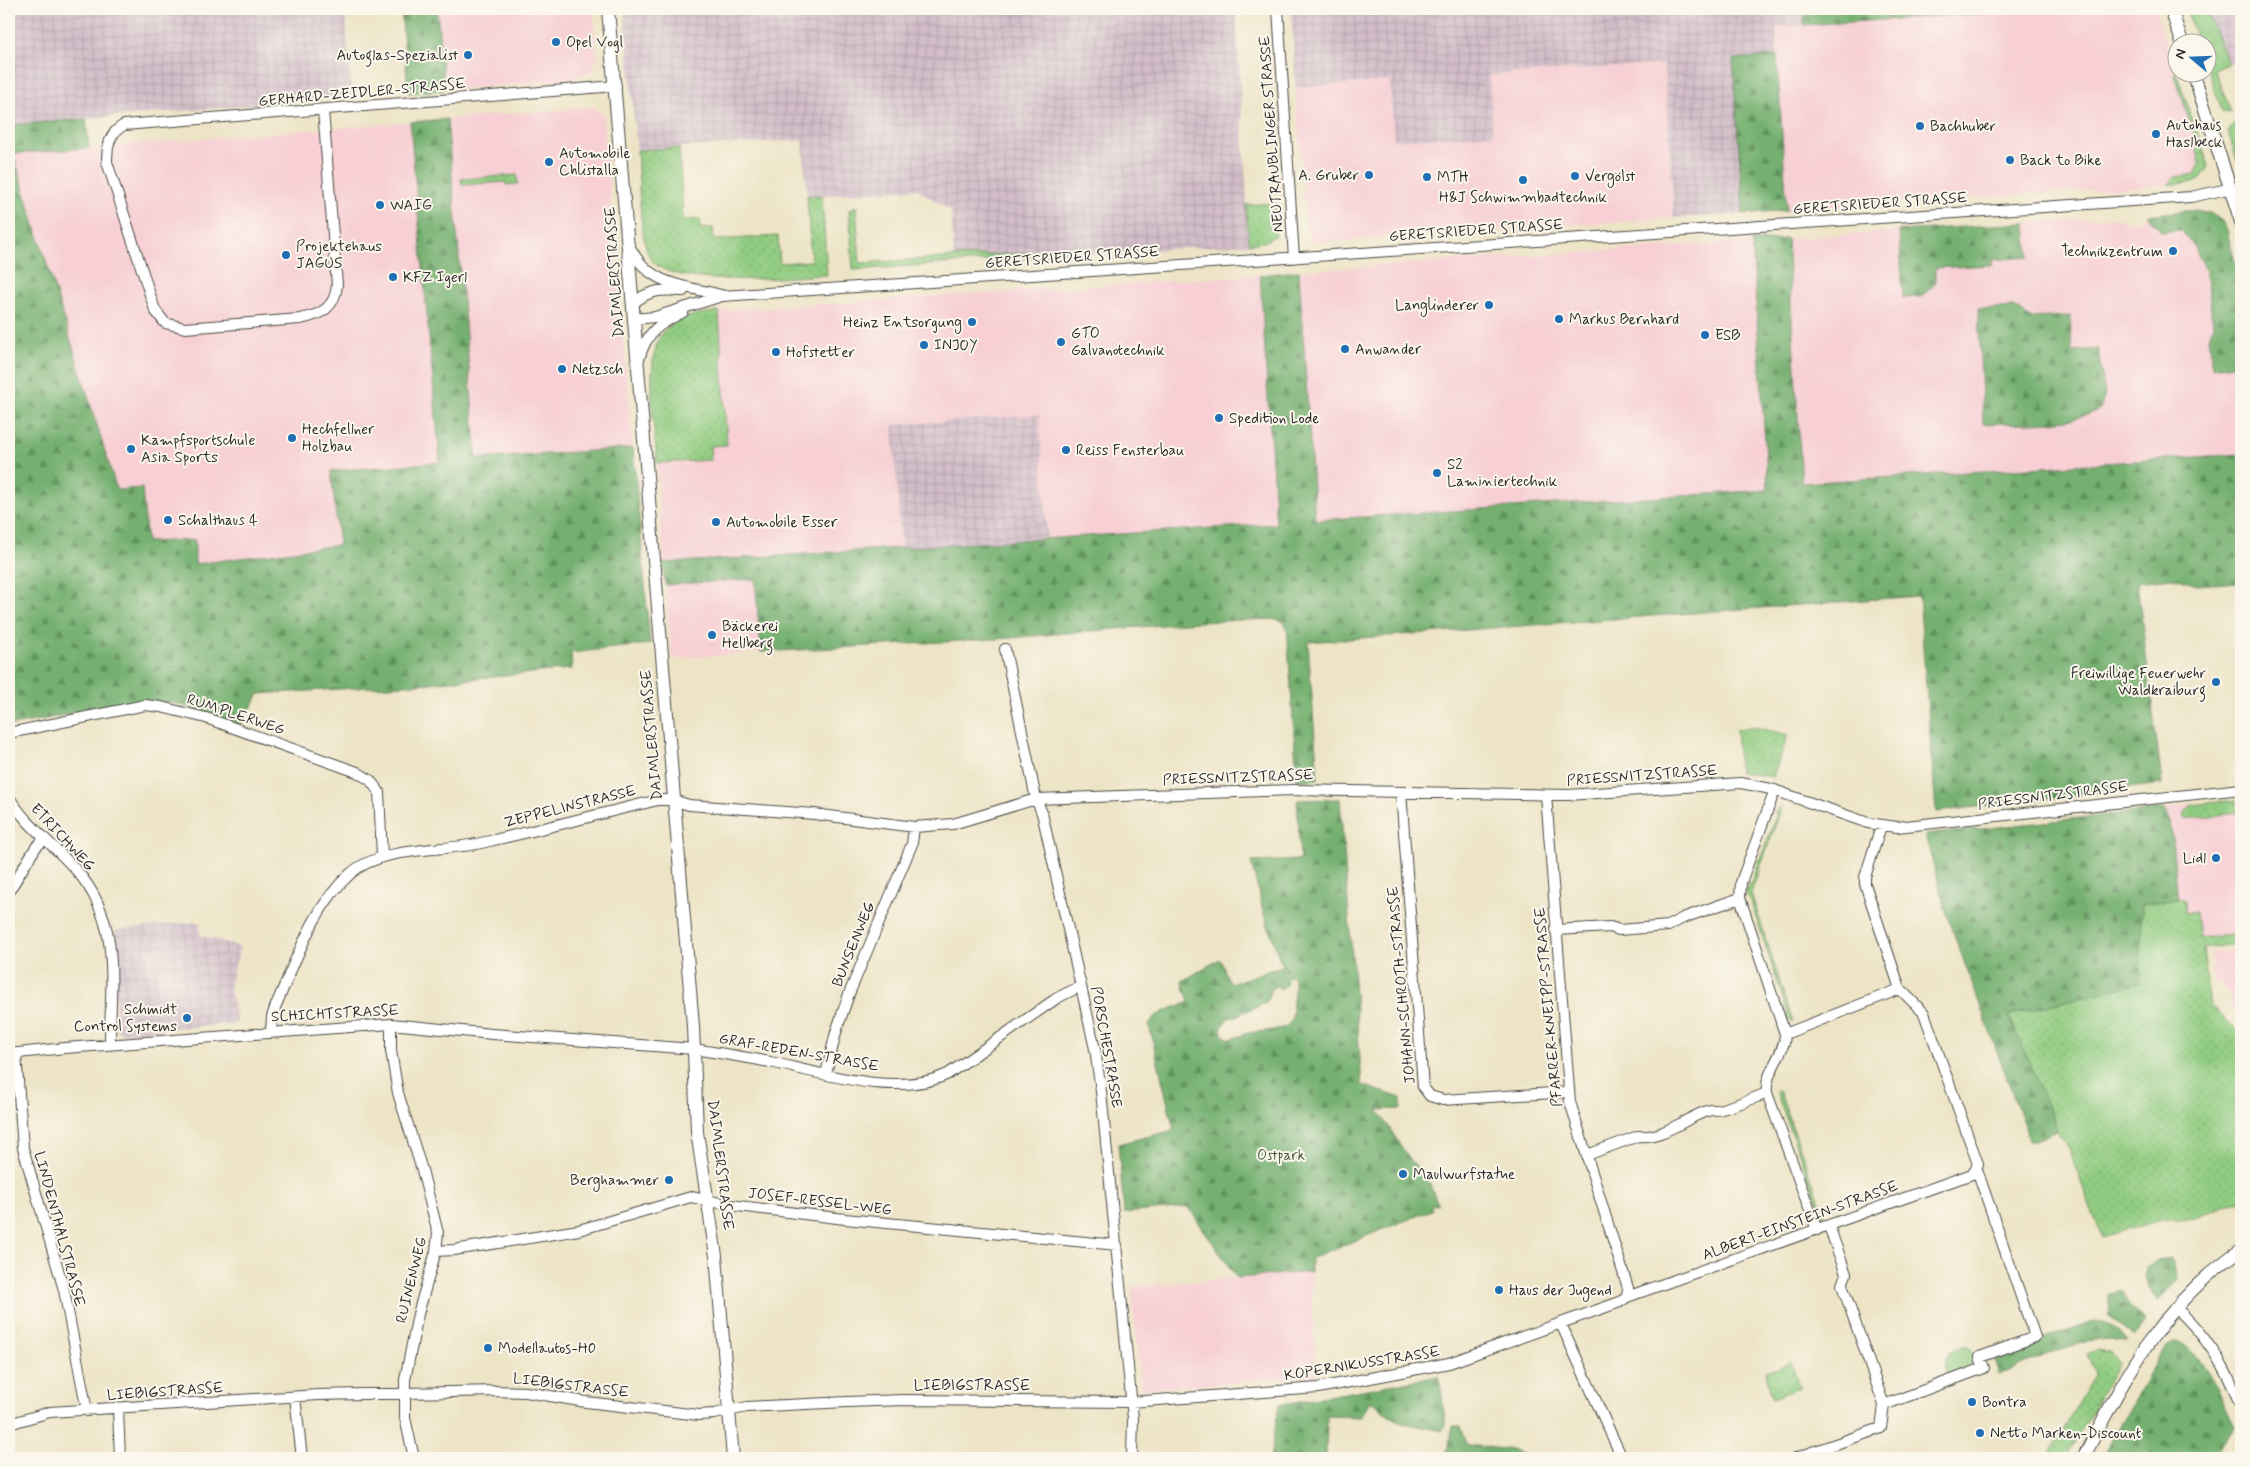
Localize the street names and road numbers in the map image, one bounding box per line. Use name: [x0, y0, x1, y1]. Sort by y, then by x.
street label: NEUTRAUBLINGER STRASSE: [1255, 35, 1289, 233]
street label: GERHARD-ZEIDLER-STRASSE: [258, 74, 467, 112]
street label: GERETSRIEDER STRASSE: [1792, 188, 1968, 220]
street label: DAIMLERSTRASSE: [600, 205, 630, 338]
street label: GERETSRIEDER STRASSE: [1388, 215, 1564, 247]
street label: GERETSRIEDER STRASSE: [984, 242, 1160, 274]
street label: DAIMLERSTRASSE: [636, 668, 668, 801]
street label: RUMPLERWEG: [184, 690, 287, 740]
street label: PRIESSNITZSTRASSE: [1566, 761, 1718, 791]
street label: PRIESSNITZSTRASSE: [1162, 765, 1314, 791]
street label: PRIESSNITZSTRASSE: [1977, 777, 2130, 815]
street label: ZEPPELINSTRASSE: [502, 781, 639, 833]
street label: ETRICHWEG: [26, 800, 99, 876]
street label: JOHANN-SCHROTH-STRASSE: [1383, 885, 1421, 1085]
street label: BUNSENWEG: [828, 899, 880, 990]
street label: PFARRER-KNEIPP-STRASSE: [1530, 906, 1568, 1108]
street label: PORSCHESTRASSE: [1085, 985, 1127, 1110]
street label: SCHICHTSTRASSE: [271, 1001, 400, 1027]
street label: GRAF-REDEN-STRASSE: [717, 1029, 881, 1077]
street label: DAIMLERSTRASSE: [702, 1099, 738, 1232]
street label: LINDENTHALSTRASSE: [29, 1149, 89, 1309]
street label: ALBERT-EINSTEIN-STRASSE: [1700, 1176, 1901, 1266]
street label: JOSEF-RESSEL-WEG: [747, 1183, 893, 1221]
street label: RUINENWEG: [392, 1235, 432, 1325]
street label: KOPERNIKUSSTRASSE: [1283, 1342, 1442, 1386]
street label: LIEBIGSTRASSE: [512, 1369, 630, 1403]
street label: LIEBIGSTRASSE: [914, 1376, 1031, 1396]
street label: LIEBIGSTRASSE: [106, 1378, 224, 1406]

